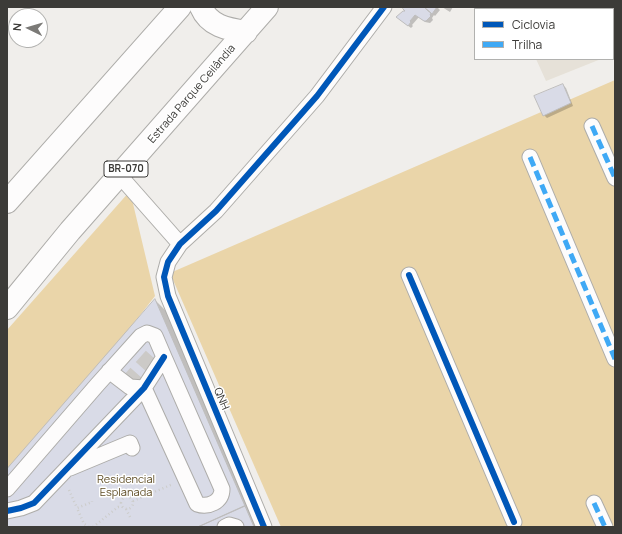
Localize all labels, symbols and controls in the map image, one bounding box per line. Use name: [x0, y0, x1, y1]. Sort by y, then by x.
north arrow: [8, 8, 48, 48]
legend: [474, 8, 614, 60]
text: Ciclovia: [512, 16, 555, 33]
text: N: [9, 22, 24, 32]
text: Trilha: [512, 36, 542, 53]
street label: Estrada Parque Ceilândia: [146, 42, 238, 146]
road number: BR-070: [104, 161, 148, 177]
street label: QNH: [210, 386, 232, 412]
park label: Residencial Esplanada: [97, 473, 155, 499]

